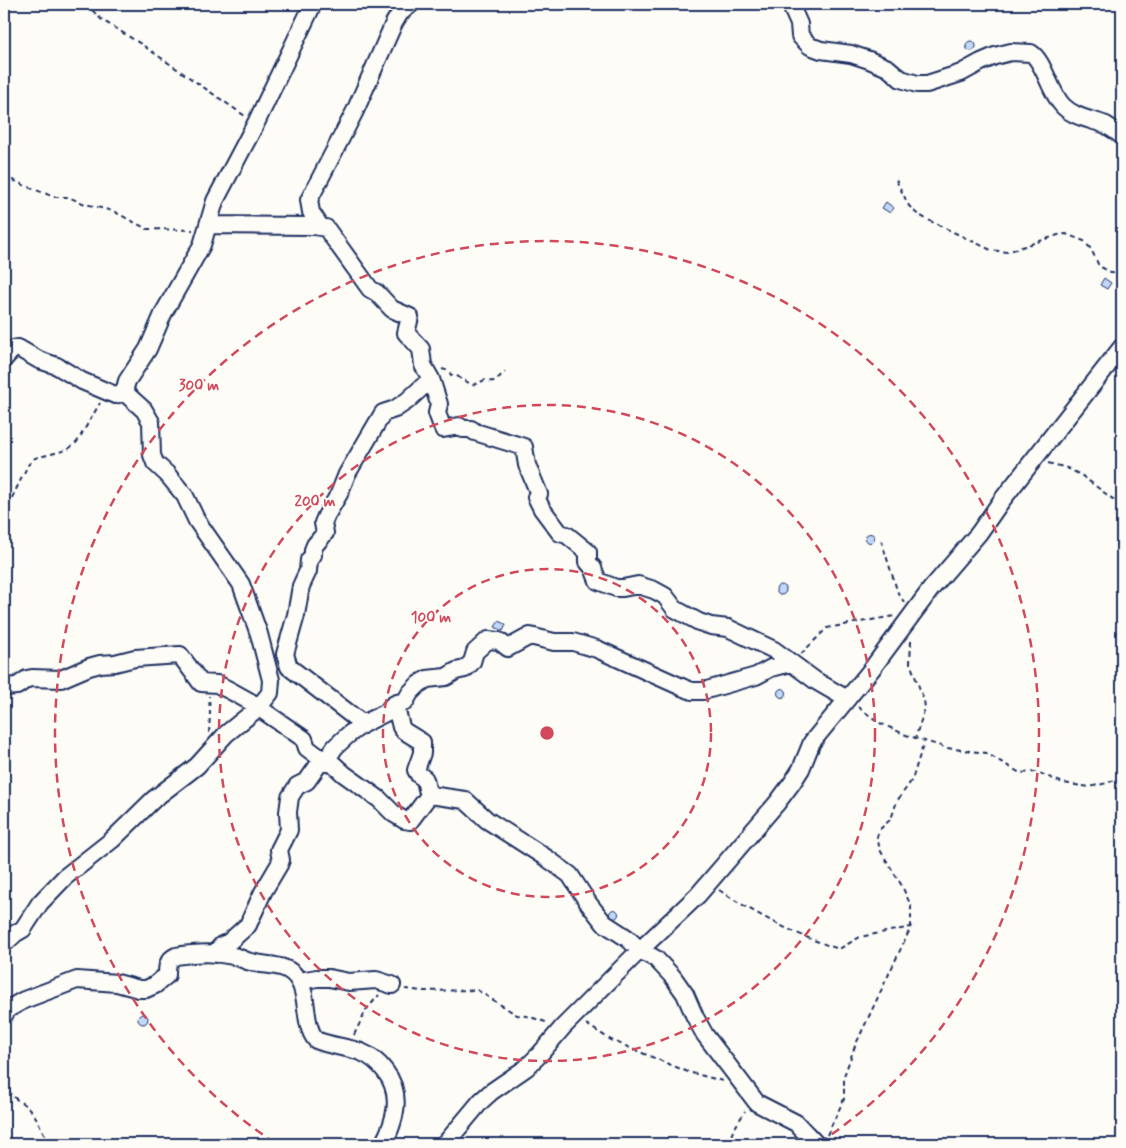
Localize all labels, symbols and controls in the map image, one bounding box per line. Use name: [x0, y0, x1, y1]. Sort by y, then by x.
text: 300 m: [179, 376, 219, 396]
text: 200 m: [295, 492, 336, 512]
text: 100 m: [411, 608, 451, 628]
centre of rings: [538, 724, 556, 742]

